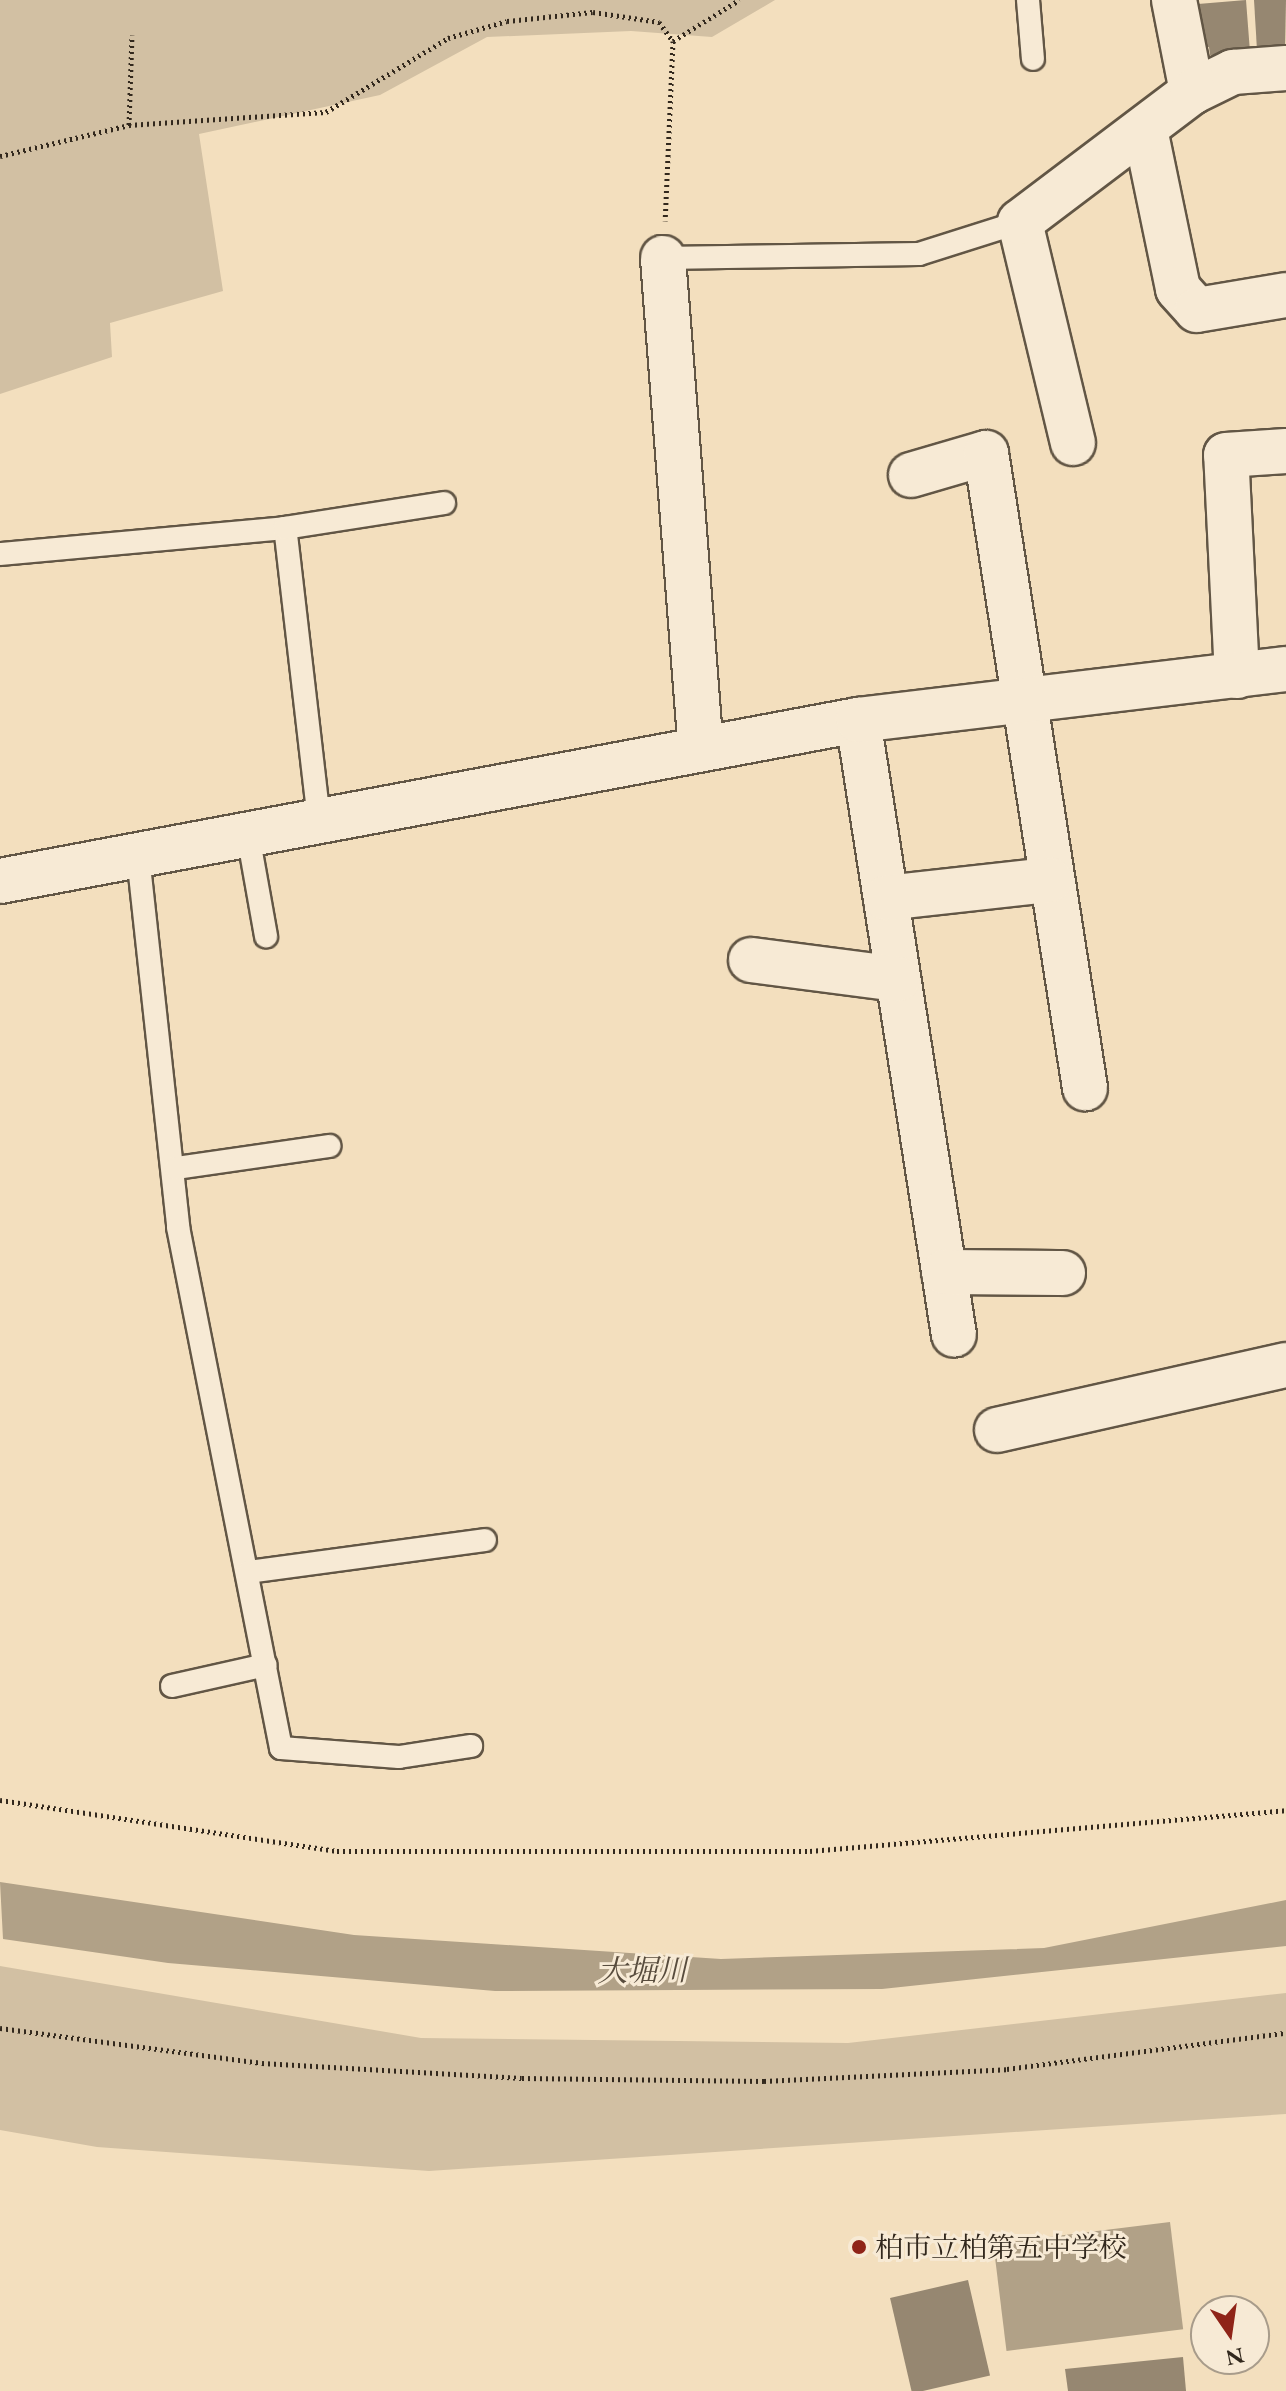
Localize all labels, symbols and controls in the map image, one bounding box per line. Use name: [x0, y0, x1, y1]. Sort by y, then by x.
water label: 大堀川: [597, 1952, 687, 1990]
place label: 柏市立柏第五中学校: [875, 2230, 1127, 2264]
marker: 柏市立柏第五中学校: [850, 2238, 868, 2256]
north arrow: [1190, 2295, 1270, 2375]
text: N: [1223, 2341, 1247, 2373]

